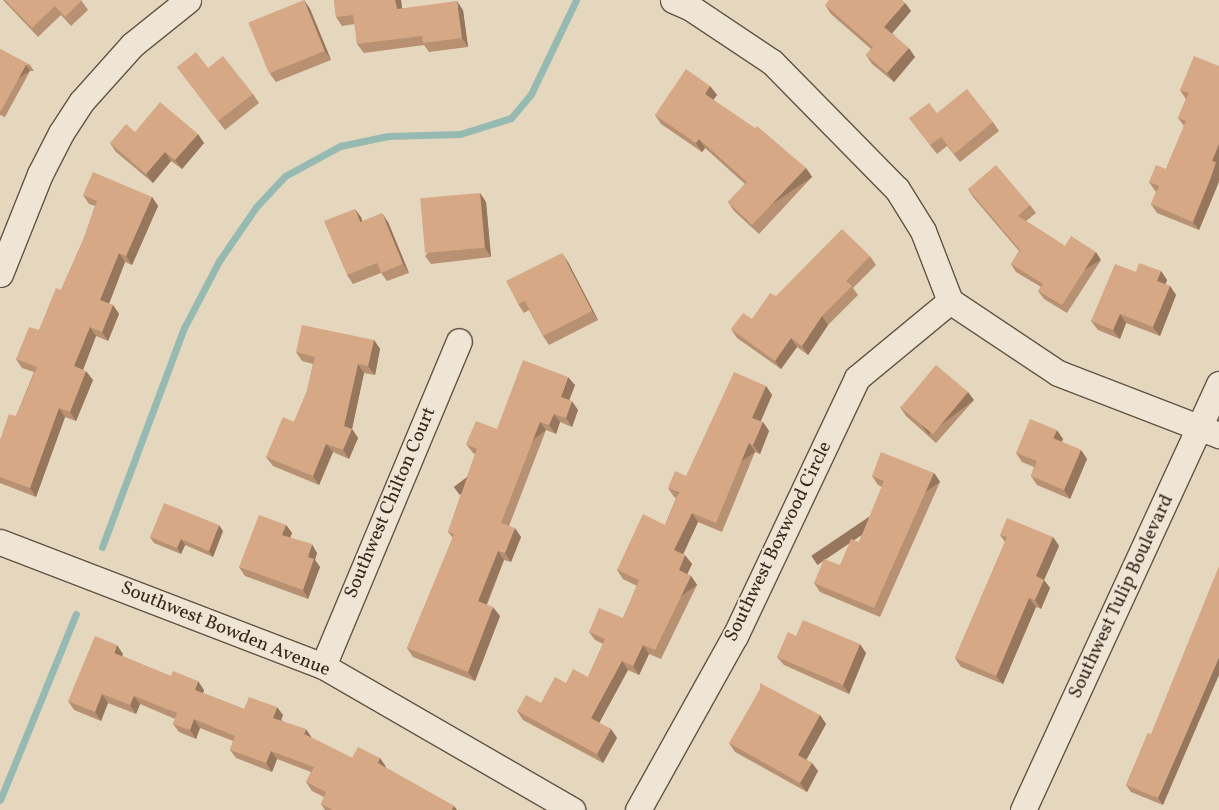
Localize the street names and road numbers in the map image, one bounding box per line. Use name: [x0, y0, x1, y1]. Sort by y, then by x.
street label: Southwest Chilton Court: [340, 404, 442, 602]
street label: Southwest Boxwood Circle: [720, 438, 838, 646]
street label: Southwest Tulip Boulevard: [1065, 491, 1179, 703]
street label: Southwest Bowden Avenue: [117, 577, 333, 683]

